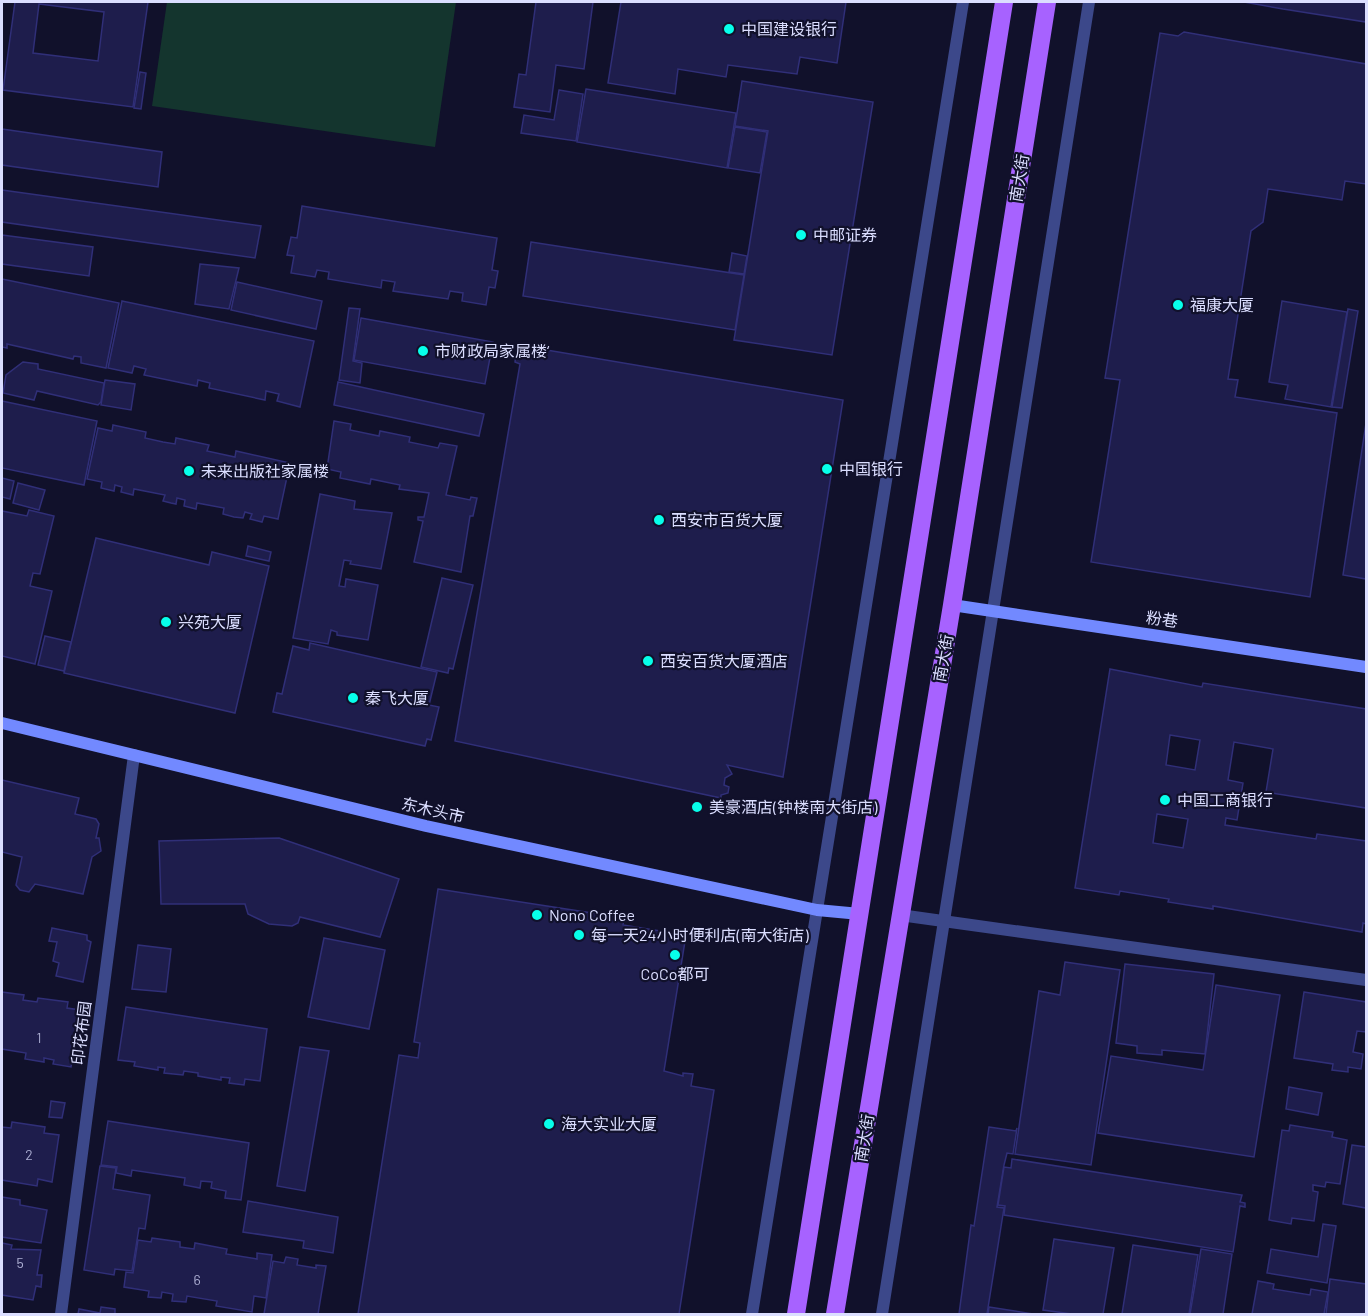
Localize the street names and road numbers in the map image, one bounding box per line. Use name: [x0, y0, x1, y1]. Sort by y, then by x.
street label: 南大街: [1005, 153, 1032, 203]
street label: 粉巷: [1145, 607, 1179, 630]
street label: 南大街: [929, 633, 956, 683]
street label: 东木头市: [400, 793, 466, 826]
street label: 印花布园: [67, 1000, 94, 1066]
street label: 南大街: [850, 1113, 877, 1163]

